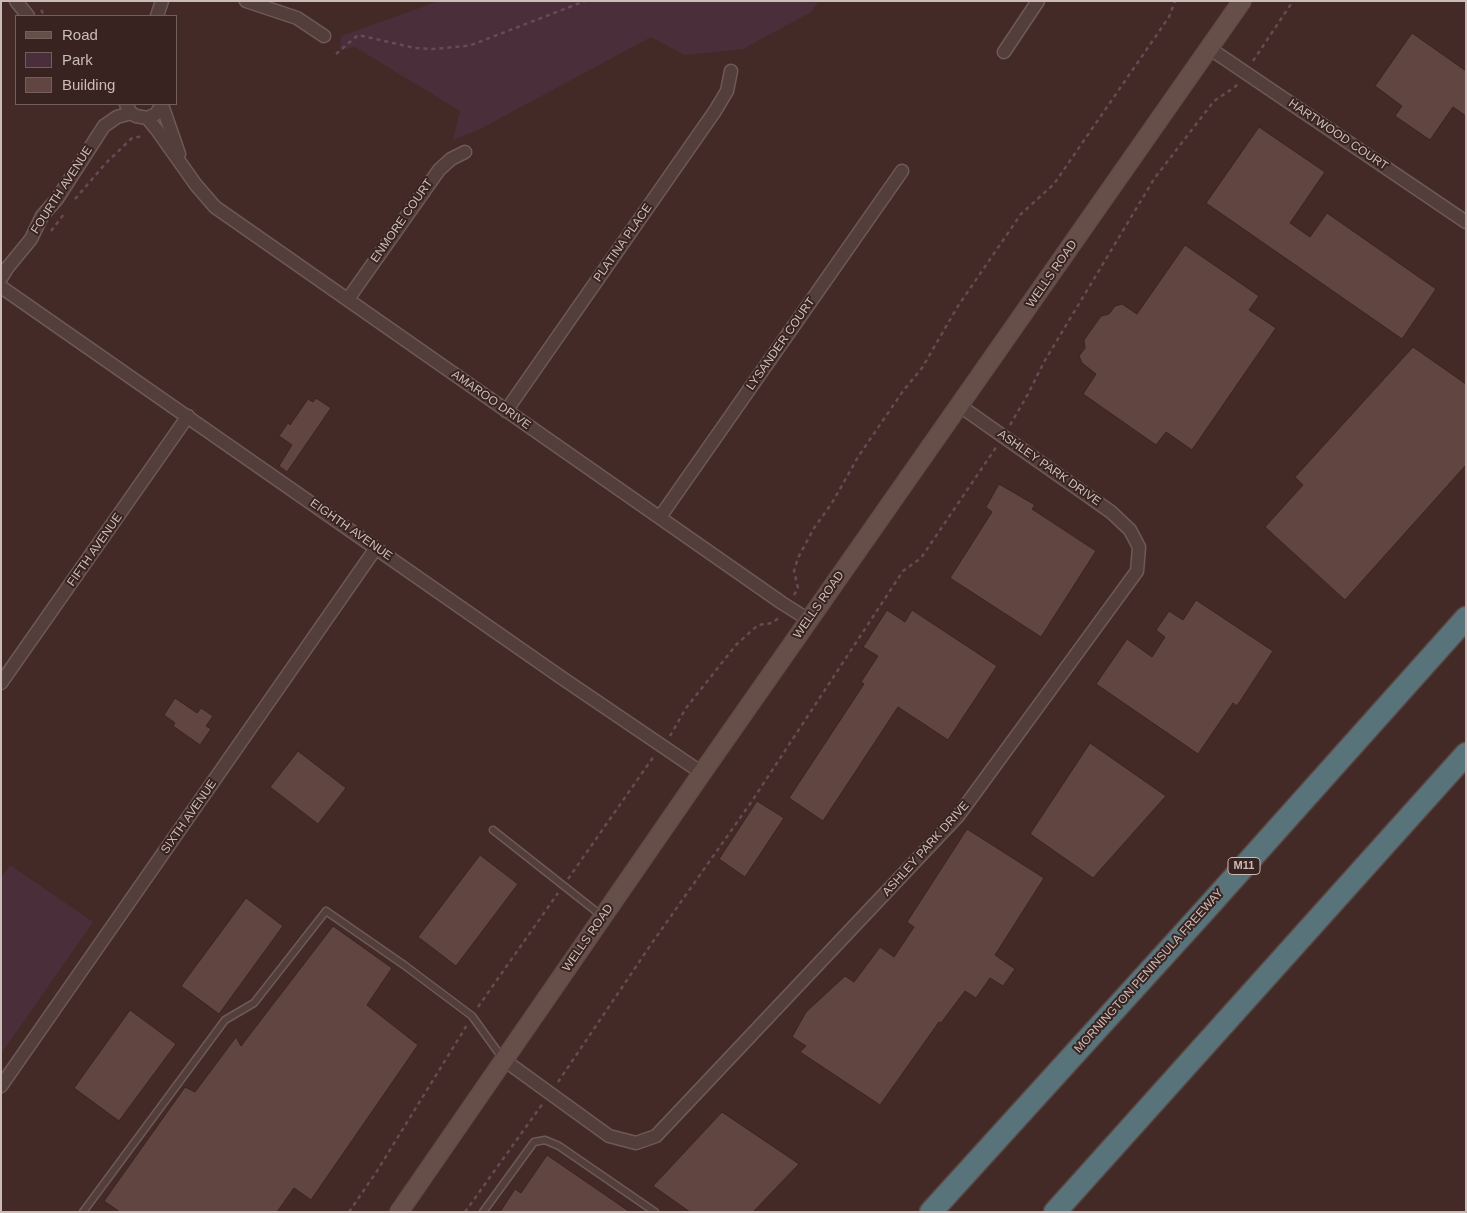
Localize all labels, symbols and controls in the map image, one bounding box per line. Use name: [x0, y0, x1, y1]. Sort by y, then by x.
legend: [15, 15, 178, 105]
text: Road: [62, 26, 98, 43]
text: Park: [62, 51, 93, 68]
text: Building: [62, 76, 115, 93]
street label: HARTWOOD COURT: [1286, 96, 1390, 174]
street label: FOURTH AVENUE: [28, 143, 96, 237]
street label: ENMORE COURT: [368, 177, 436, 265]
street label: PLATINA PLACE: [591, 201, 655, 285]
street label: WELLS ROAD: [1024, 238, 1080, 310]
street label: LYSANDER COURT: [744, 295, 818, 393]
street label: AMAROO DRIVE: [449, 367, 533, 433]
street label: ASHLEY PARK DRIVE: [995, 427, 1103, 509]
street label: EIGHTH AVENUE: [307, 496, 395, 564]
street label: FIFTH AVENUE: [65, 511, 125, 589]
street label: WELLS ROAD: [791, 569, 847, 641]
street label: SIXTH AVENUE: [158, 777, 220, 857]
street label: ASHLEY PARK DRIVE: [880, 799, 972, 899]
road number: M11: [1228, 858, 1260, 874]
street label: MORNINGTON PENINSULA FREEWAY: [1071, 886, 1227, 1056]
street label: WELLS ROAD: [560, 902, 616, 974]

